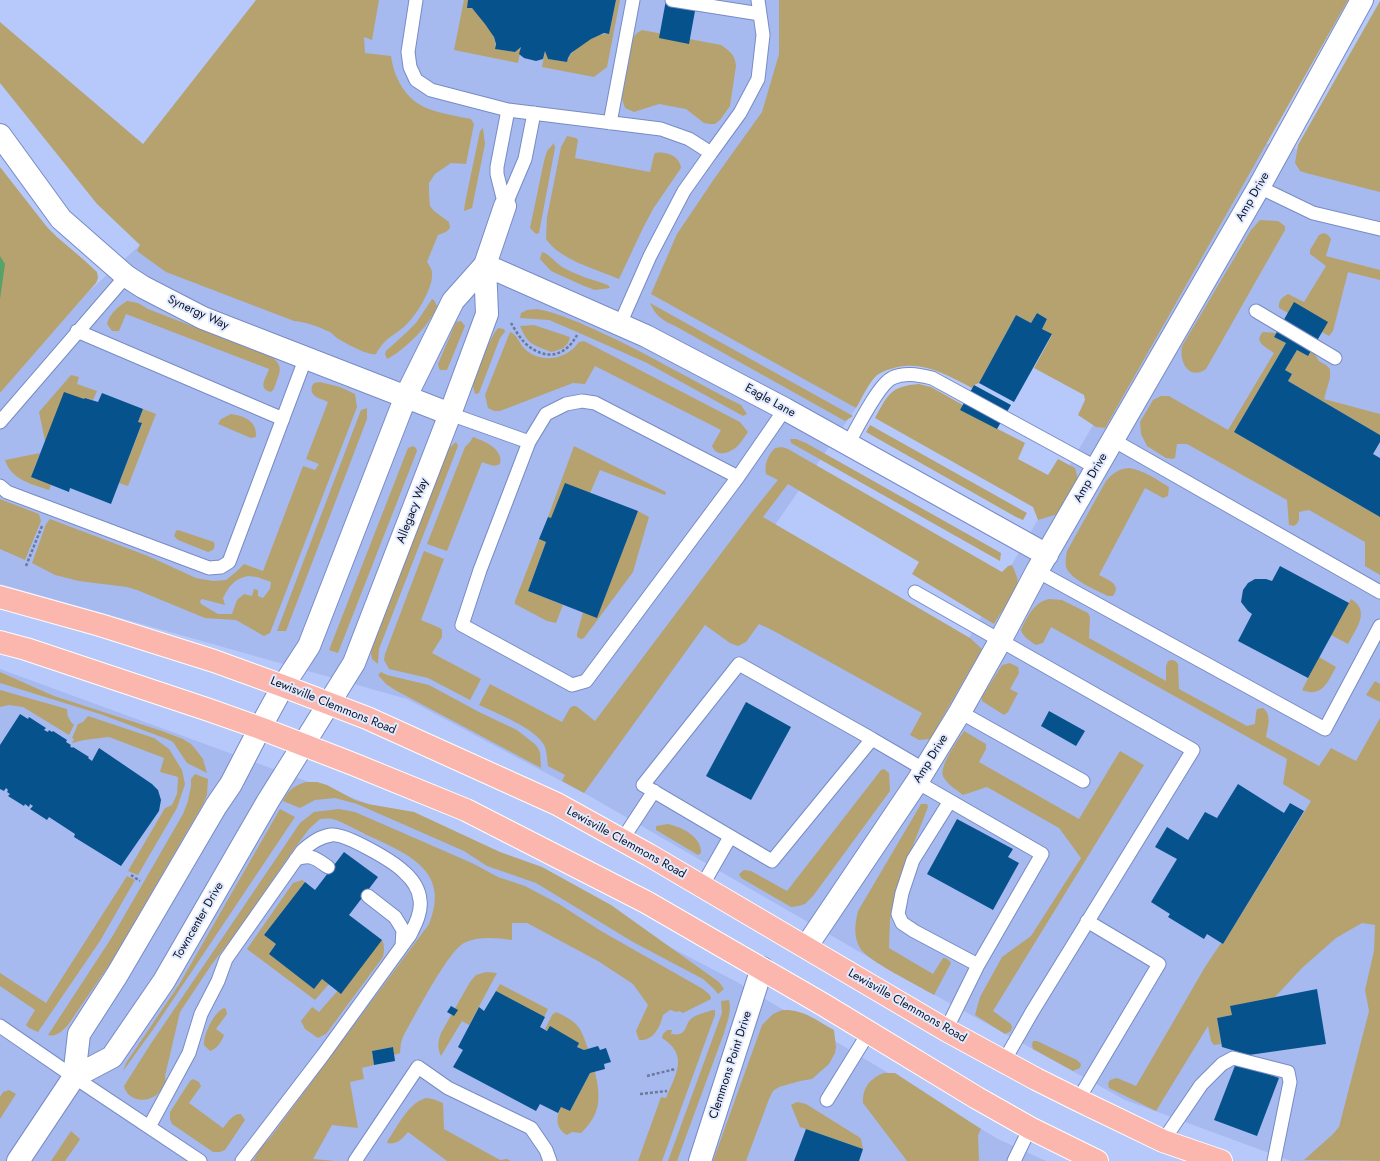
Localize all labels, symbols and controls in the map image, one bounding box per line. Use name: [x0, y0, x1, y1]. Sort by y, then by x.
street label: Amp Drive: [1233, 170, 1273, 224]
street label: Synergy Way: [165, 293, 231, 333]
street label: Eagle Lane: [742, 381, 798, 421]
street label: Amp Drive: [1071, 451, 1111, 505]
street label: Allegacy Way: [394, 476, 432, 546]
street label: Lewisville Clemmons Road: [268, 674, 398, 738]
street label: Amp Drive: [910, 732, 952, 786]
street label: Lewisville Clemmons Road: [564, 804, 688, 882]
street label: Towncenter Drive: [171, 880, 227, 962]
street label: Lewisville Clemmons Road: [845, 966, 969, 1046]
street label: Clemmons Point Drive: [707, 1009, 755, 1121]

